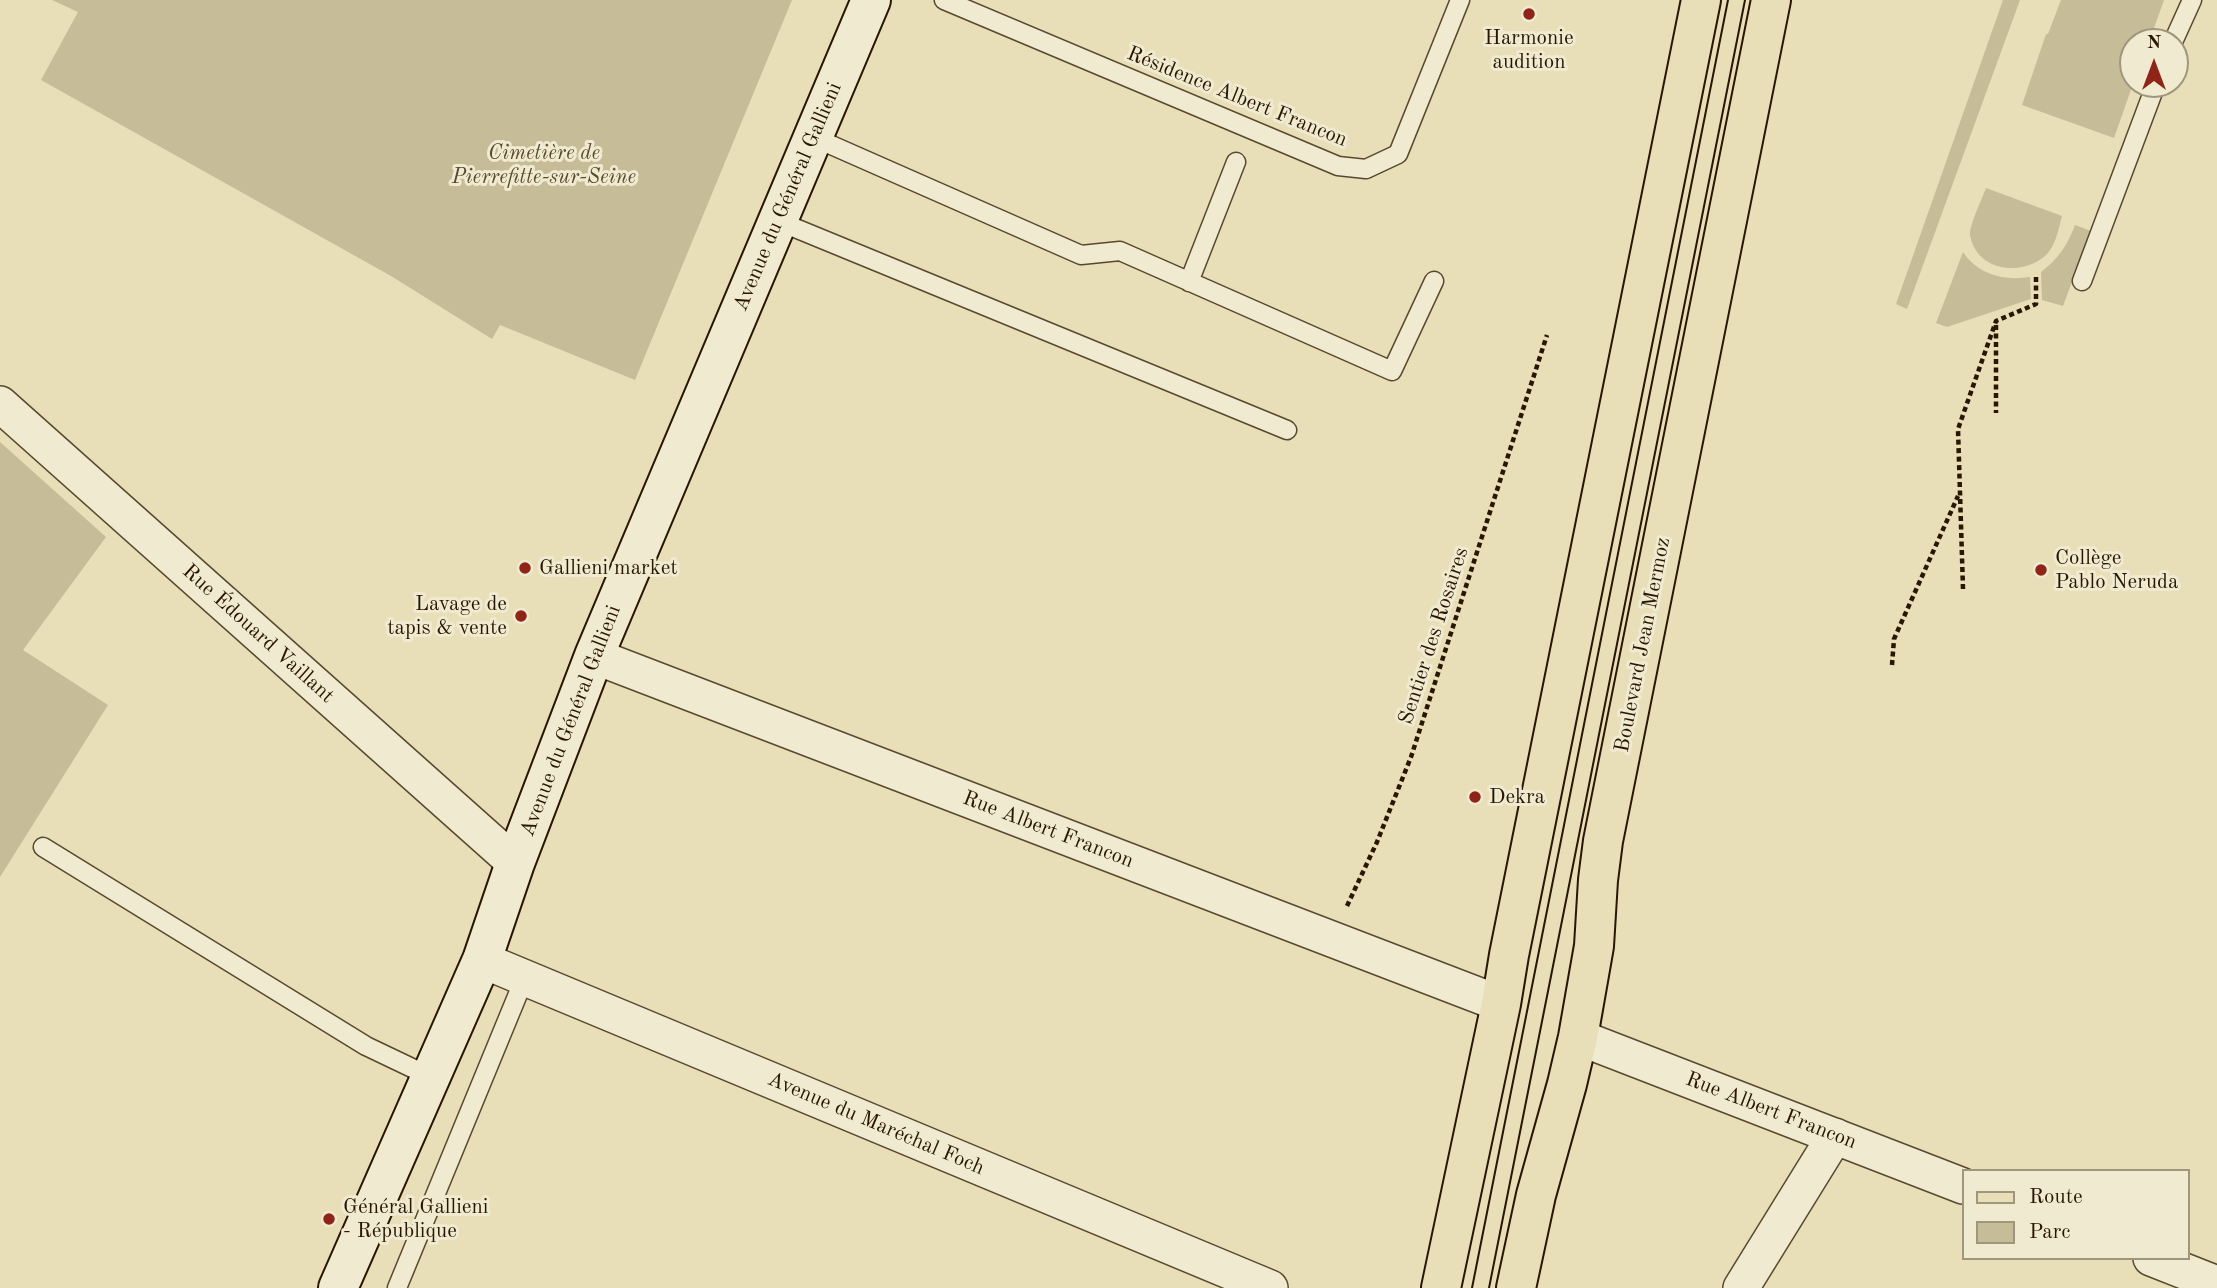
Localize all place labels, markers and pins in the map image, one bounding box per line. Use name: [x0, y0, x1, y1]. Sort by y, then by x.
marker: Harmonie audition: [1521, 6, 1537, 22]
place label: Harmonie audition: [1484, 25, 1574, 75]
place label: Collège Pablo Neruda: [2055, 545, 2178, 595]
place label: Gallieni market: [539, 555, 678, 581]
marker: Gallieni market: [517, 560, 533, 576]
marker: Collège Pablo Neruda: [2033, 562, 2049, 578]
place label: Lavage de tapis & vente: [387, 591, 507, 641]
marker: Lavage de tapis & vente: [513, 608, 529, 624]
place label: Dekra: [1489, 784, 1545, 810]
marker: Dekra: [1467, 789, 1483, 805]
place label: Général Gallieni - République: [343, 1194, 488, 1244]
marker: Général Gallieni - République: [321, 1211, 337, 1227]

